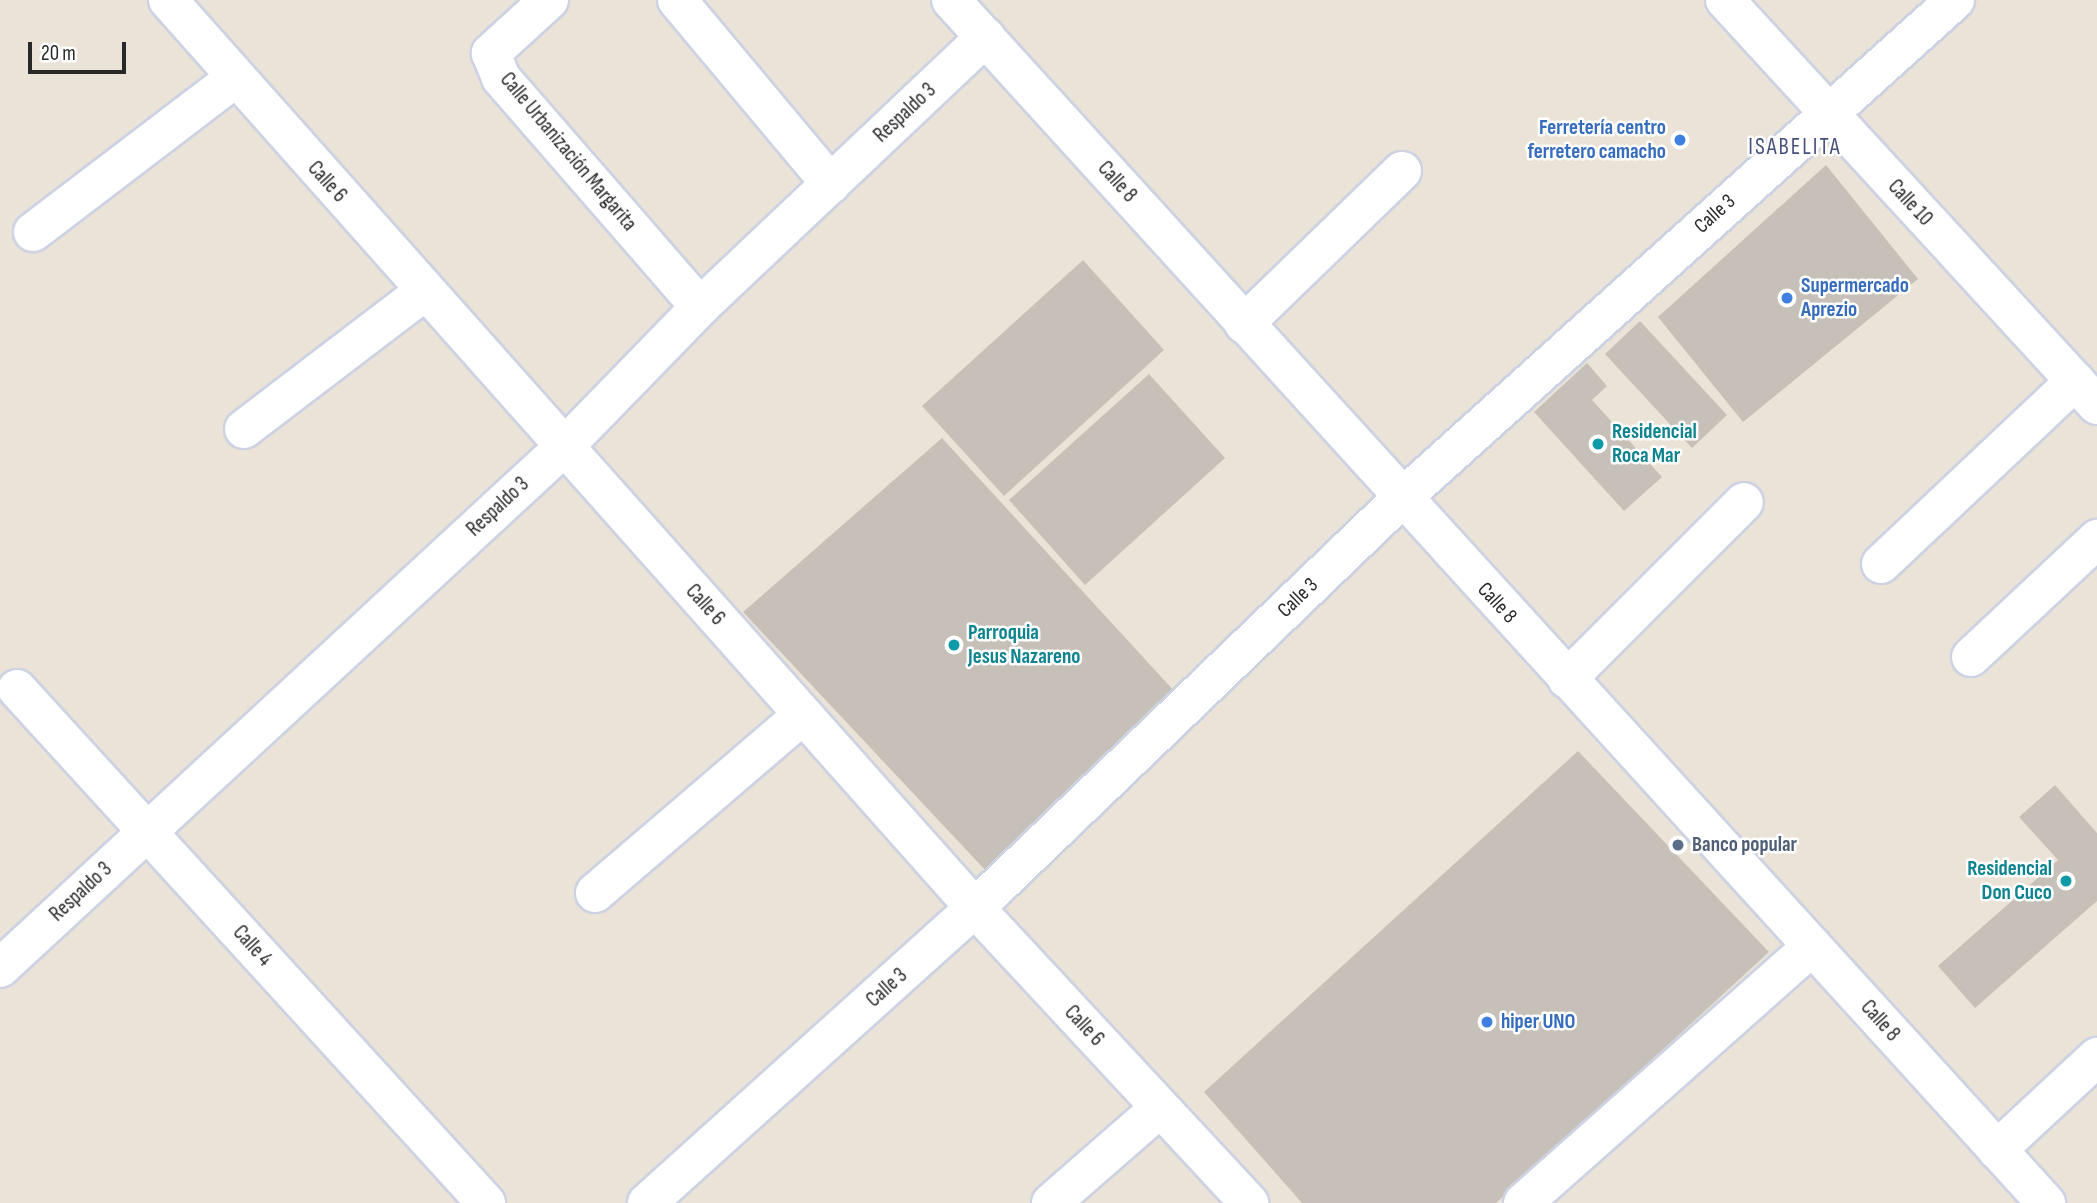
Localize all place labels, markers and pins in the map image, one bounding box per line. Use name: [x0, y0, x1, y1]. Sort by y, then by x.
place label: Ferretería centro ferretero camacho: [1527, 115, 1666, 165]
marker: Ferretería centro ferretero camacho: [1672, 132, 1688, 148]
place label: Supermercado Aprezio: [1801, 273, 1909, 323]
marker: Supermercado Aprezio: [1779, 290, 1795, 306]
place label: Residencial Roca Mar: [1612, 419, 1697, 469]
marker: Residencial Roca Mar: [1590, 436, 1606, 452]
place label: Parroquia Jesus Nazareno: [968, 620, 1080, 670]
marker: Parroquia Jesus Nazareno: [946, 637, 962, 653]
place label: Banco popular: [1692, 832, 1797, 858]
marker: Banco popular: [1670, 837, 1686, 853]
place label: Residencial Don Cuco: [1967, 856, 2052, 906]
marker: Residencial Don Cuco: [2058, 873, 2074, 889]
place label: hiper UNO: [1501, 1009, 1576, 1035]
marker: hiper UNO: [1479, 1014, 1495, 1030]

